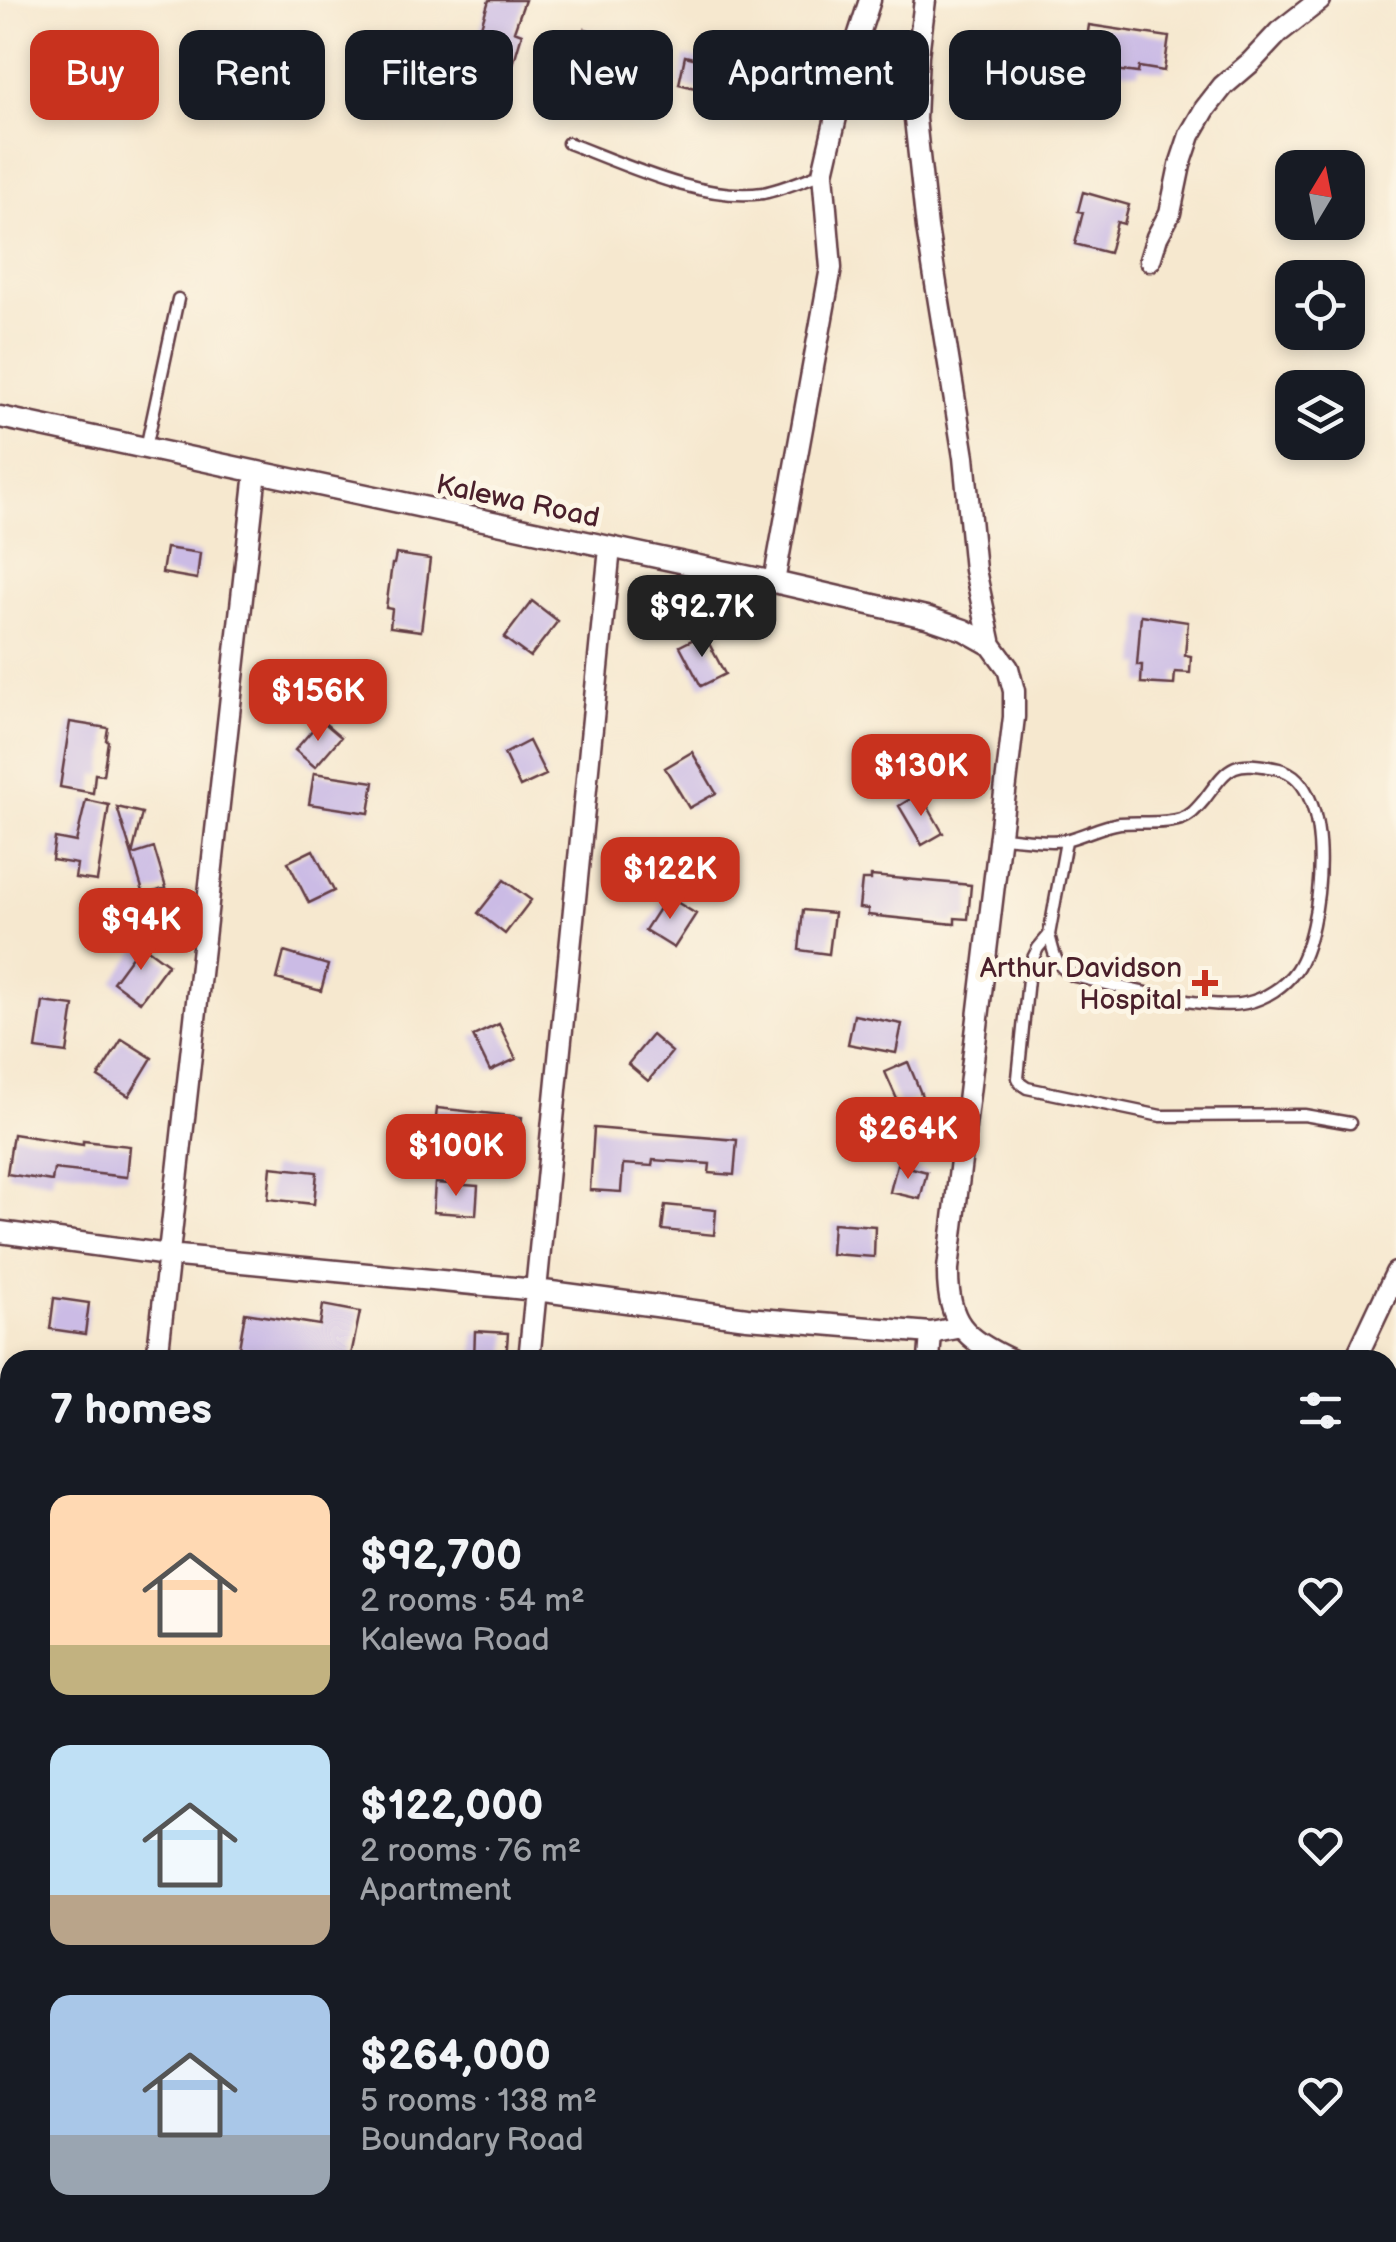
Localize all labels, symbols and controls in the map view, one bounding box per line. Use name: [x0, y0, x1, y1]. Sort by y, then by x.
chip: Buy: [30, 30, 159, 120]
chip: Rent: [179, 30, 325, 120]
chip: Filters: [345, 30, 513, 120]
chip: New: [533, 30, 673, 120]
chip: Apartment: [693, 30, 929, 120]
chip: House: [949, 30, 1121, 120]
north arrow: [1275, 150, 1365, 240]
map controls: [1275, 150, 1365, 460]
button: locate: [1275, 260, 1365, 350]
button: layers: [1275, 370, 1365, 460]
street label: Kalewa Road: [433, 468, 602, 535]
pin: $92.7K: [621, 575, 783, 660]
text: $92.7K: [649, 588, 755, 627]
pin: $156K: [248, 659, 388, 744]
text: $156K: [271, 672, 365, 711]
pin: $130K: [851, 734, 991, 819]
text: $130K: [874, 747, 968, 786]
pin: $122K: [600, 837, 740, 922]
text: $122K: [623, 850, 717, 889]
pin: $94K: [82, 888, 200, 973]
text: $94K: [101, 901, 181, 940]
place label: Arthur Davidson Hospital: [980, 952, 1182, 1017]
marker: Arthur Davidson Hospital: [1192, 970, 1218, 996]
pin: $264K: [838, 1097, 978, 1182]
text: $264K: [858, 1110, 958, 1149]
pin: $100K: [386, 1114, 526, 1199]
text: $100K: [408, 1127, 504, 1166]
icon: filters: [1293, 1383, 1348, 1438]
text: 7 homes: [50, 1385, 212, 1436]
text: $92,700: [360, 1531, 522, 1582]
icon: home: [130, 1535, 250, 1655]
icon: heart: [1293, 1568, 1348, 1623]
text: 2 rooms · 54 m²: [360, 1582, 585, 1621]
text: Kalewa Road: [360, 1621, 550, 1660]
text: $122,000: [360, 1781, 544, 1832]
icon: home: [130, 1785, 250, 1905]
icon: heart: [1293, 1818, 1348, 1873]
text: 2 rooms · 76 m²: [360, 1832, 581, 1871]
text: Apartment: [360, 1871, 511, 1910]
text: $264,000: [360, 2031, 551, 2082]
icon: home: [130, 2035, 250, 2155]
icon: heart: [1293, 2068, 1348, 2123]
text: 5 rooms · 138 m²: [360, 2082, 597, 2121]
text: Boundary Road: [360, 2121, 584, 2160]

